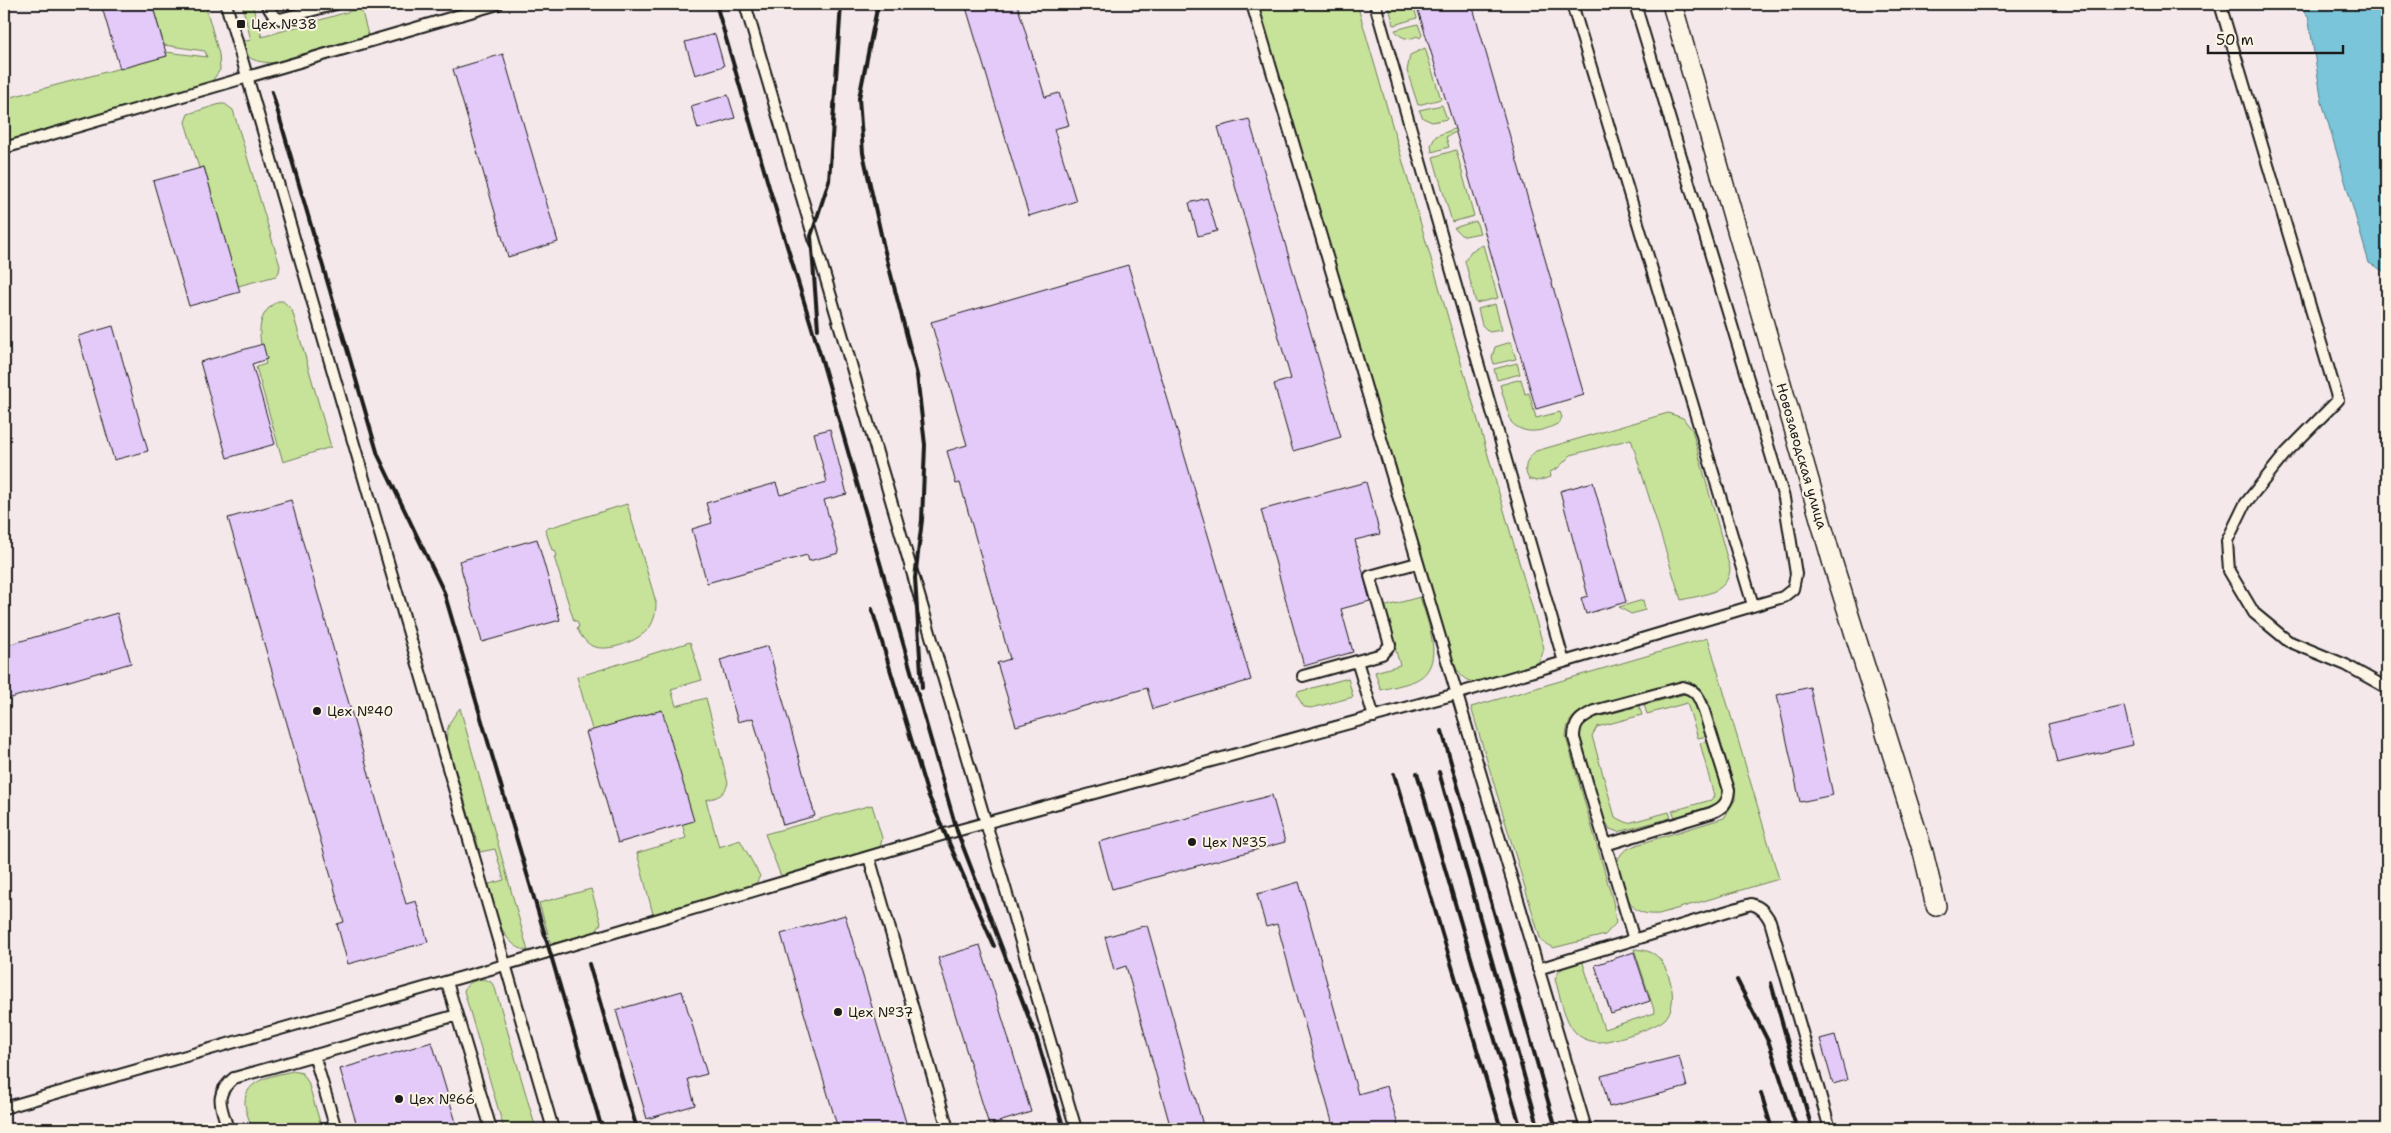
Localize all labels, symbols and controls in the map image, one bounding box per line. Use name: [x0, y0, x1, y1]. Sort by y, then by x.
place label: Цех №38: [251, 15, 317, 33]
marker: Цех №38: [235, 18, 247, 30]
scale bar: [2208, 22, 2344, 54]
text: 50 m: [2216, 30, 2254, 50]
street label: Новозаводская улица: [1772, 381, 1832, 532]
place label: Цех №40: [327, 702, 393, 720]
marker: Цех №40: [311, 705, 323, 717]
place label: Цех №35: [1202, 833, 1267, 851]
marker: Цех №35: [1186, 836, 1198, 848]
place label: Цех №37: [848, 1003, 913, 1021]
marker: Цех №37: [832, 1006, 844, 1018]
place label: Цех №66: [409, 1090, 475, 1108]
marker: Цех №66: [393, 1093, 405, 1105]

